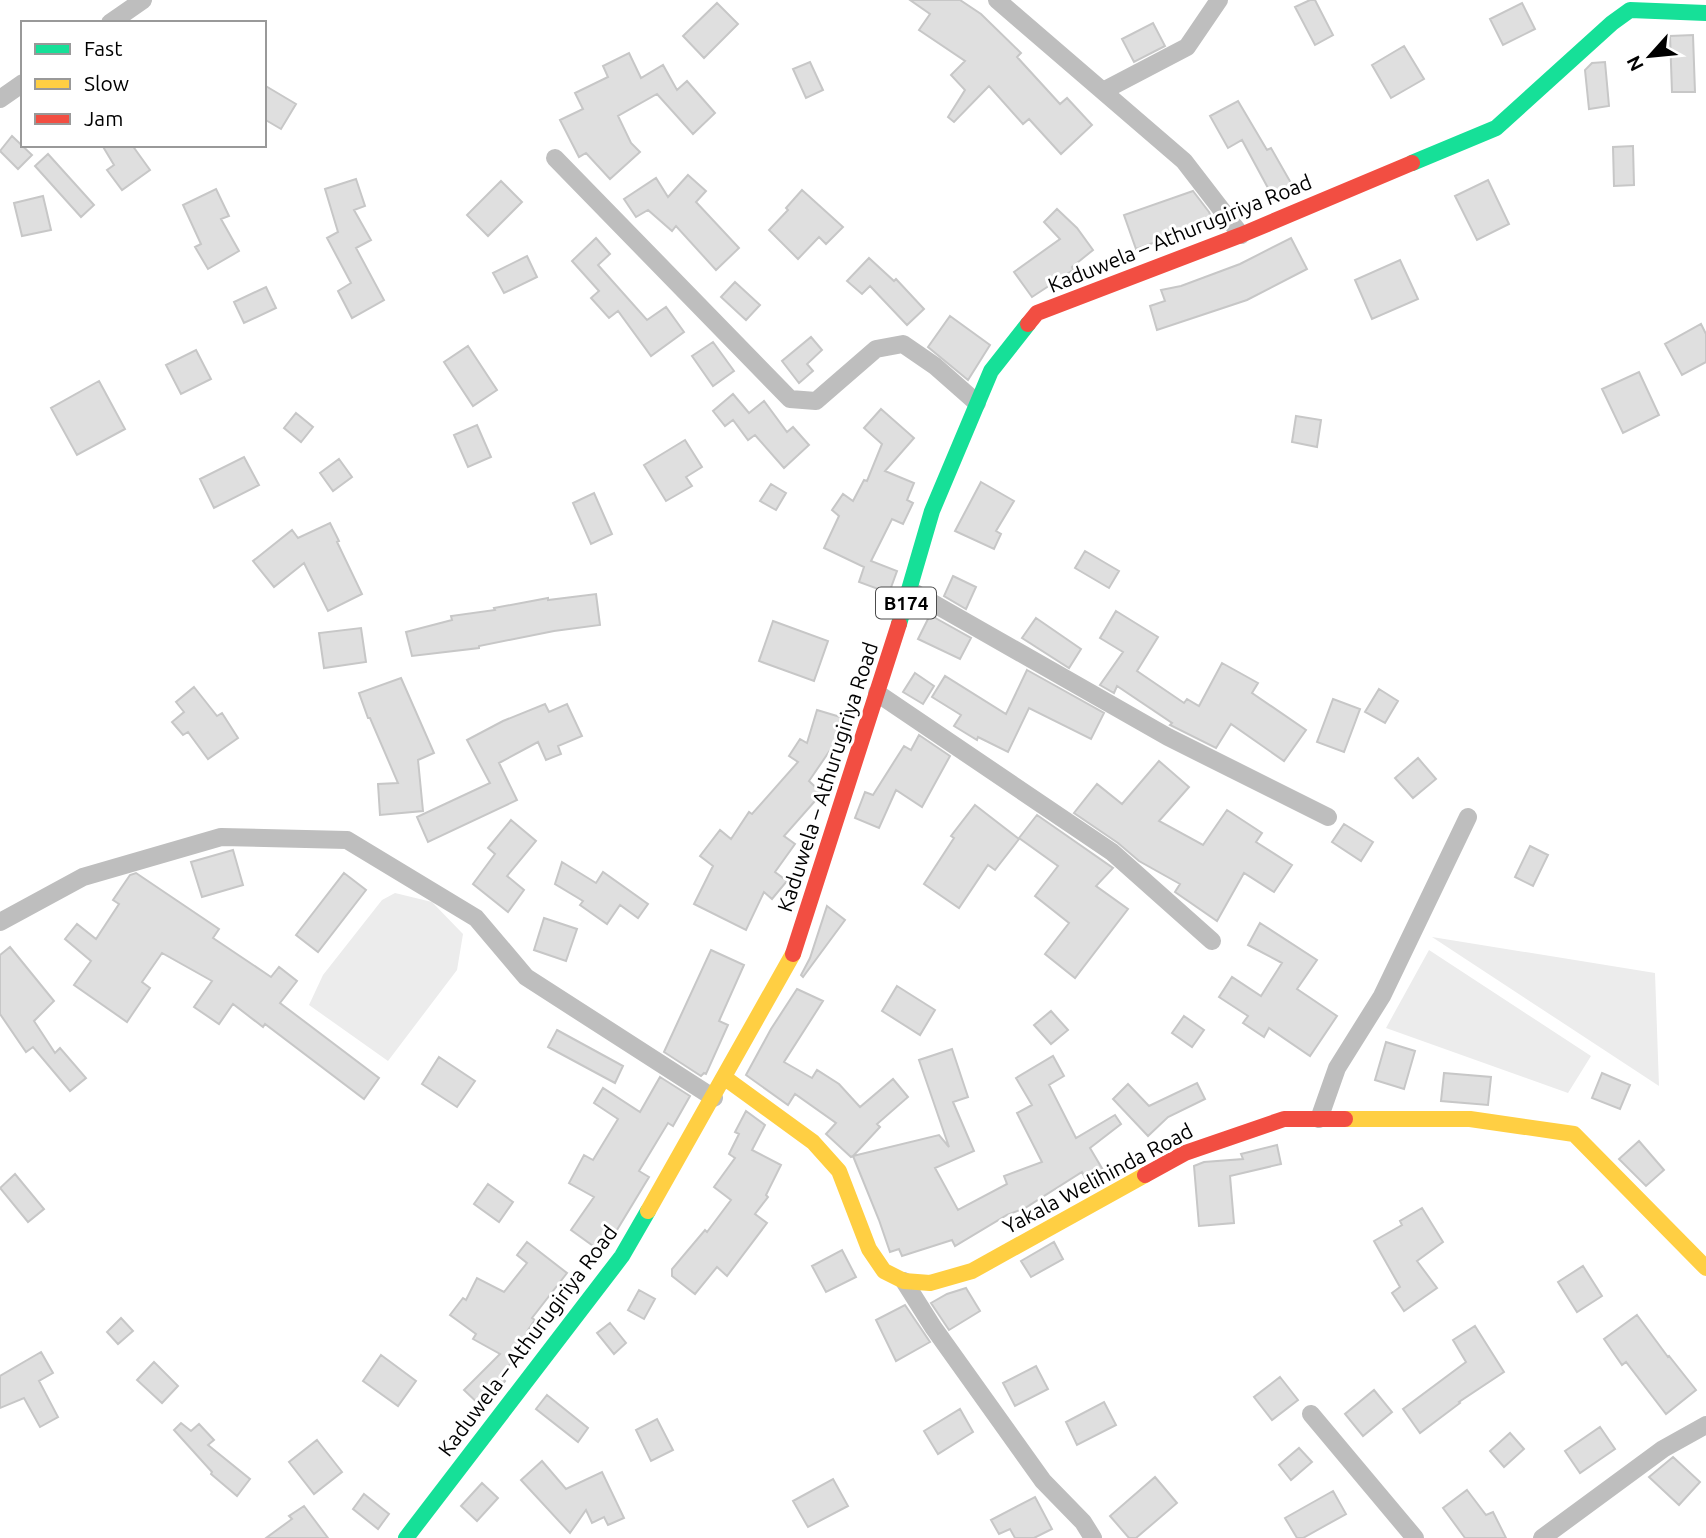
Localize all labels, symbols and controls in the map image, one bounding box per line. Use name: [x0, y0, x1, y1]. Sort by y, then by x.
legend: [21, 21, 266, 147]
north arrow: [1615, 21, 1685, 91]
text: Fast: [84, 36, 122, 60]
text: N: [1622, 52, 1648, 75]
text: Slow: [84, 71, 129, 95]
text: Jam: [84, 106, 123, 130]
street label: Kaduwela – Athurugiriya Road: [1044, 169, 1315, 297]
road number: B174: [876, 588, 936, 618]
street label: Kaduwela – Athurugiriya Road: [772, 639, 882, 915]
street label: Yakala Welihinda Road: [999, 1118, 1197, 1238]
street label: Kaduwela – Athurugiriya Road: [433, 1220, 622, 1460]

